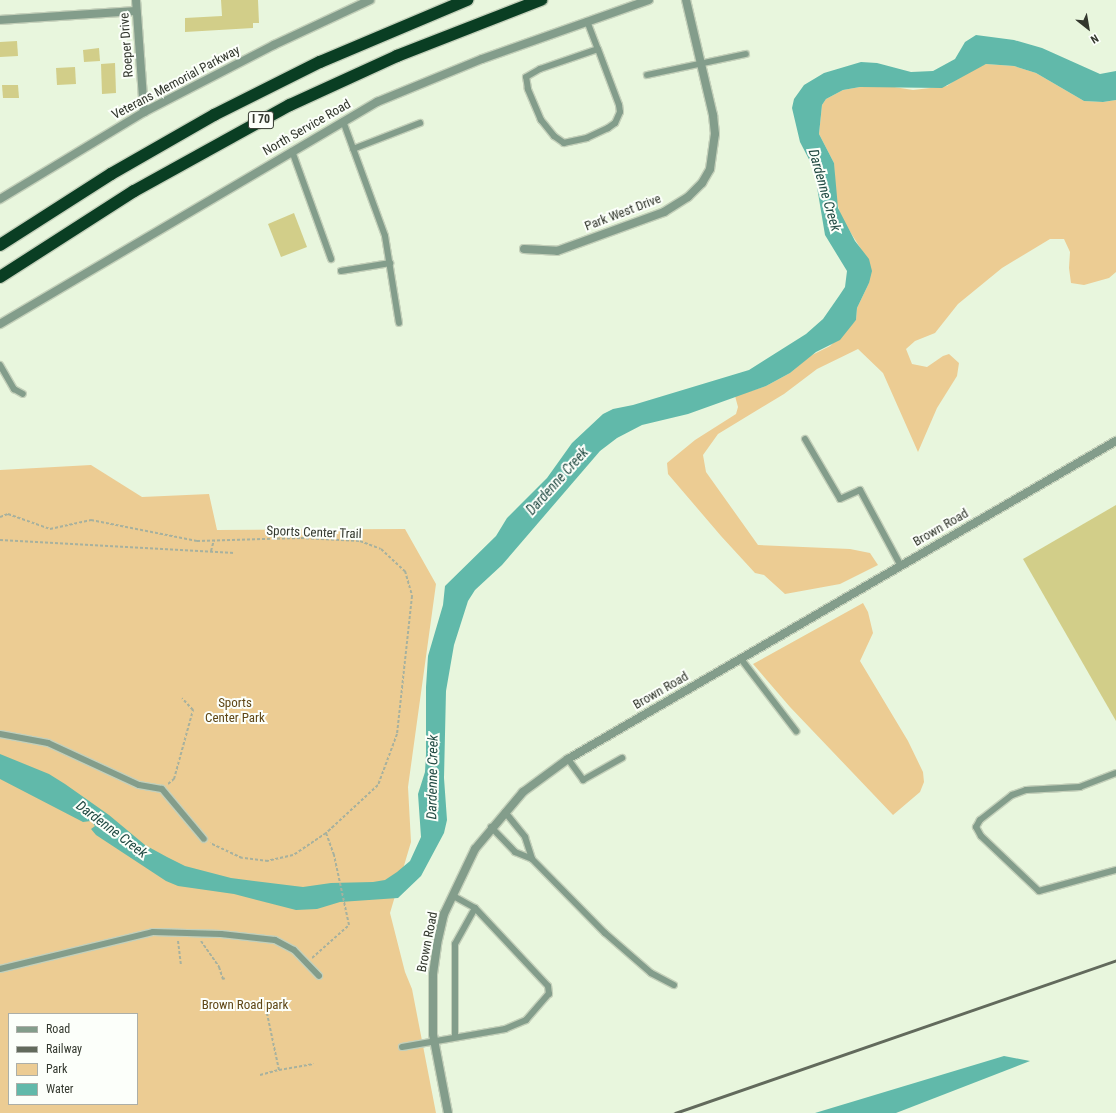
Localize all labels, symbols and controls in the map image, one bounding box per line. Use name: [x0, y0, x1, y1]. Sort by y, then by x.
north arrow: [1068, 8, 1108, 48]
street label: Roeper Drive: [117, 12, 137, 78]
text: N: [1088, 31, 1101, 46]
street label: Veterans Memorial Parkway: [109, 43, 243, 123]
street label: North Service Road: [260, 97, 354, 159]
road number: I 70: [247, 110, 275, 130]
water label: Dardenne Creek: [805, 147, 845, 233]
street label: Park West Drive: [583, 191, 663, 235]
water label: Dardenne Creek: [522, 444, 592, 518]
street label: Brown Road: [911, 506, 971, 550]
street label: Sports Center Trail: [266, 524, 362, 542]
street label: Brown Road: [631, 669, 691, 713]
park label: Sports Center Park: [205, 696, 265, 727]
water label: Dardenne Creek: [423, 735, 441, 819]
water label: Dardenne Creek: [73, 797, 151, 861]
street label: Brown Road: [414, 910, 442, 974]
park label: Brown Road park: [202, 997, 288, 1013]
legend: [8, 1013, 138, 1105]
text: Road: [46, 1022, 70, 1036]
text: Railway: [46, 1042, 82, 1056]
text: Park: [46, 1062, 67, 1076]
text: Water: [46, 1082, 74, 1096]

